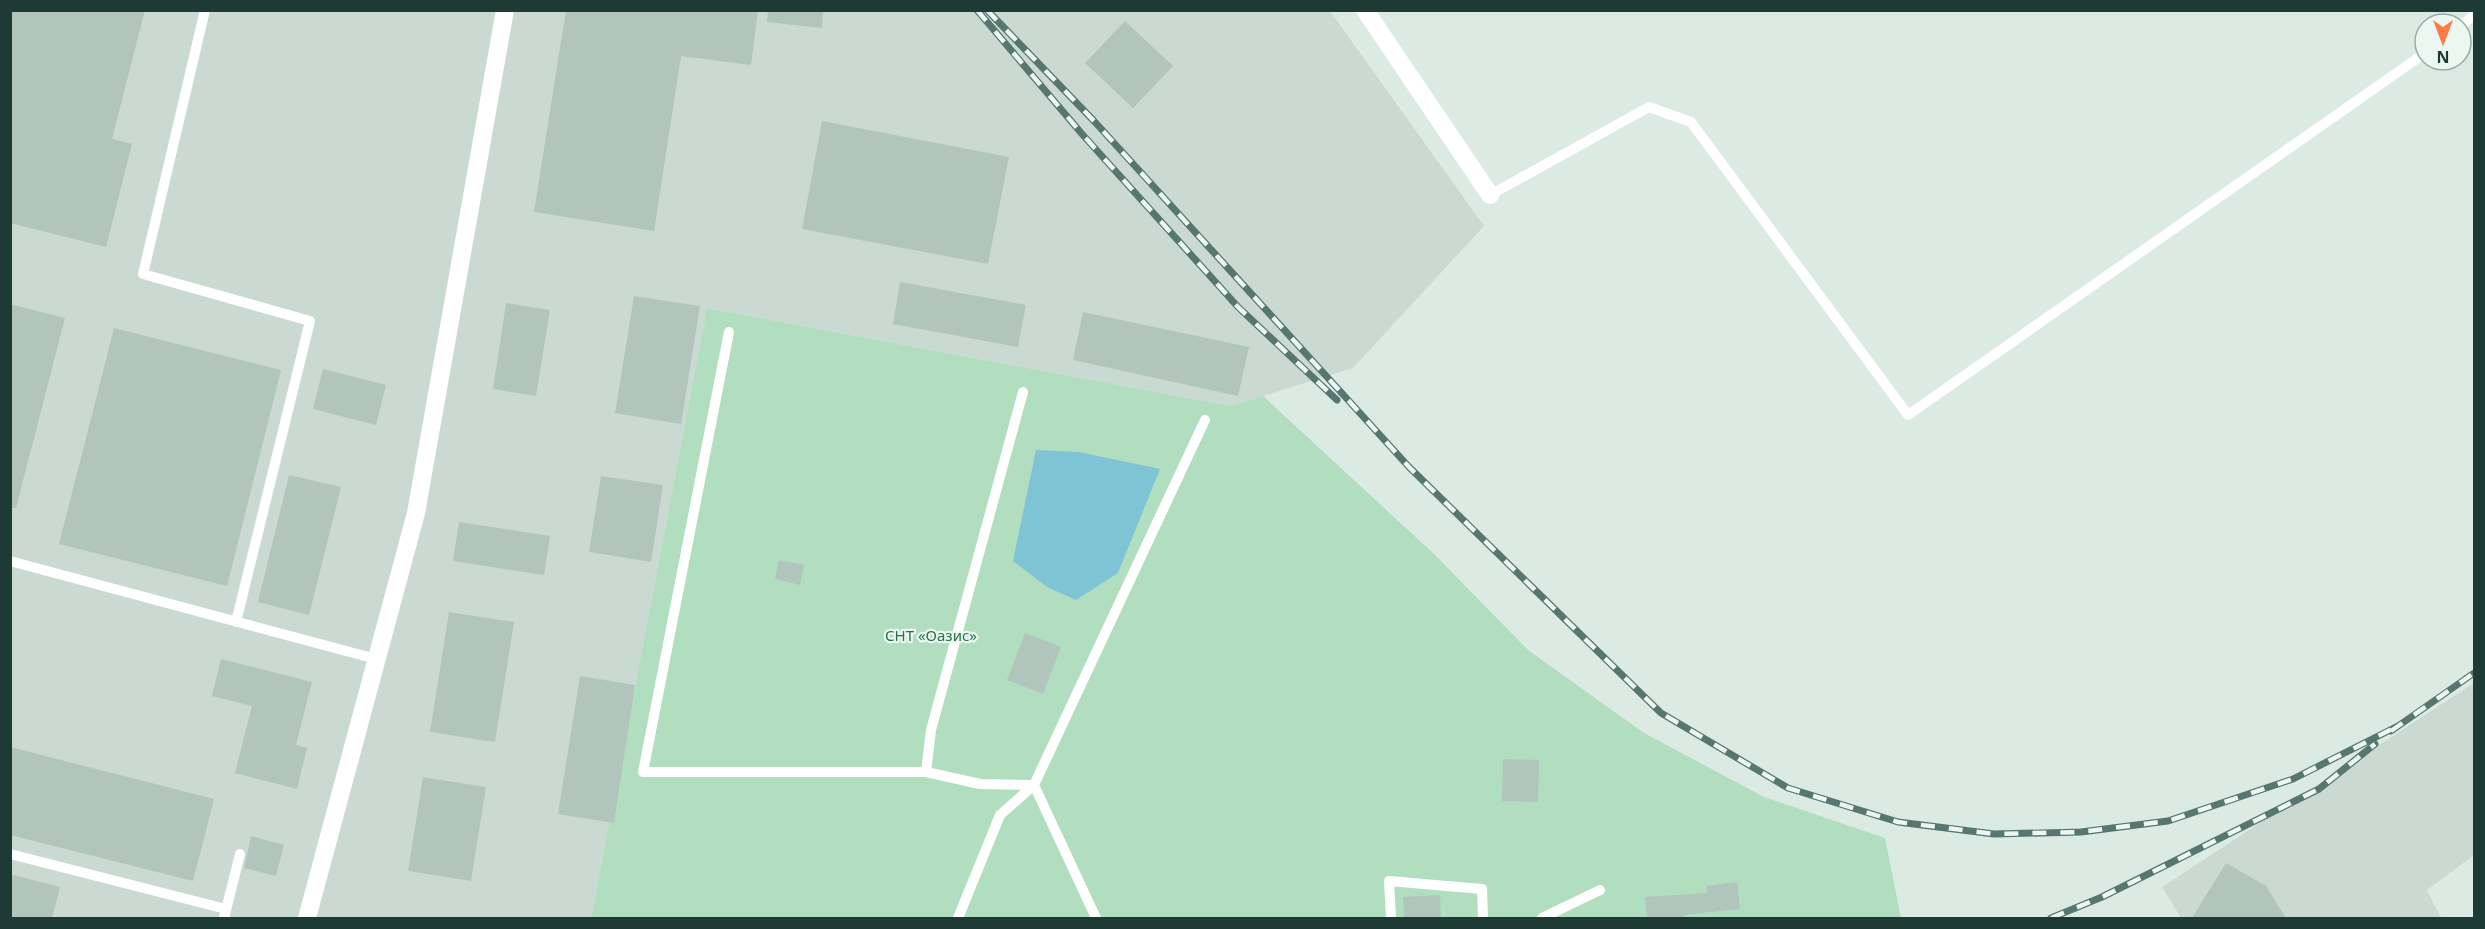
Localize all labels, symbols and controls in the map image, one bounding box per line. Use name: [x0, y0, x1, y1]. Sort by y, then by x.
north arrow: [2413, 12, 2473, 72]
text: N: [2436, 46, 2450, 68]
park label: СНТ «Оазис»: [885, 625, 977, 645]

